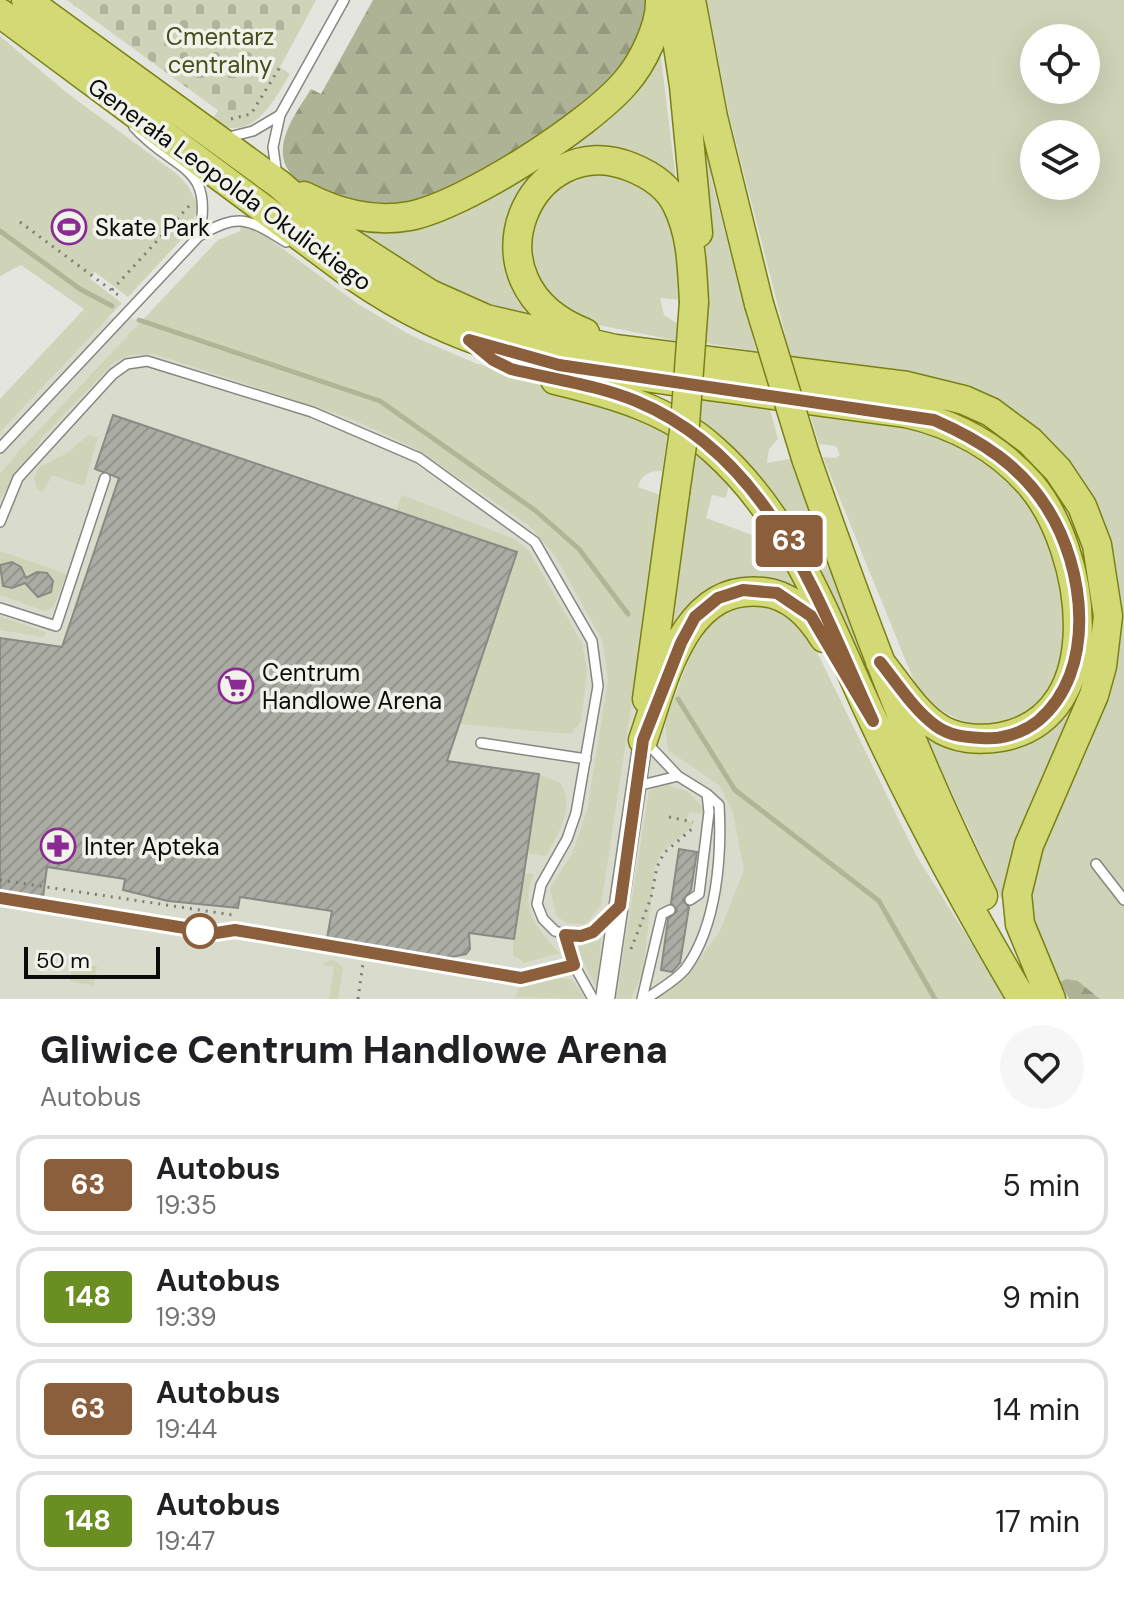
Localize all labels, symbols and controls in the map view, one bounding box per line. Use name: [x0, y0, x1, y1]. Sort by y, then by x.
park label: Cmentarz centralny: [166, 21, 274, 80]
map controls: [1020, 24, 1100, 200]
button: locate: [1020, 24, 1100, 104]
street label: Generała Leopolda Okulickiego: [82, 70, 378, 298]
button: layers: [1020, 120, 1100, 200]
sports icon: Skate Park: [50, 208, 88, 246]
place label: Skate Park: [95, 212, 210, 243]
line badge: 63: [753, 515, 825, 567]
text: 63: [772, 522, 806, 559]
place label: Centrum Handlowe Arena: [262, 657, 442, 716]
supermarket icon: Centrum Handlowe Arena: [217, 667, 255, 705]
pharmacy icon: Inter Apteka: [39, 827, 77, 865]
place label: Inter Apteka: [84, 831, 220, 862]
unlabelled marker: [183, 914, 217, 948]
scale bar: [24, 943, 160, 979]
text: 50 m: [36, 946, 90, 975]
text: Gliwice Centrum Handlowe Arena: [40, 1025, 668, 1075]
button: heart: [1000, 1025, 1084, 1109]
text: Autobus: [40, 1080, 141, 1114]
text: Autobus: [156, 1149, 280, 1188]
text: 63: [71, 1166, 105, 1203]
text: 5 min: [1003, 1166, 1080, 1205]
text: 19:35: [156, 1188, 217, 1222]
text: Autobus: [156, 1261, 280, 1300]
text: 148: [65, 1278, 111, 1315]
text: 9 min: [1002, 1278, 1080, 1317]
text: 19:39: [156, 1300, 217, 1334]
text: Autobus: [156, 1373, 280, 1412]
text: 63: [71, 1390, 105, 1427]
text: 14 min: [993, 1390, 1080, 1429]
text: 19:44: [156, 1412, 217, 1446]
text: Autobus: [156, 1485, 280, 1524]
text: 148: [65, 1502, 111, 1539]
text: 17 min: [995, 1502, 1080, 1541]
text: 19:47: [156, 1524, 215, 1558]

